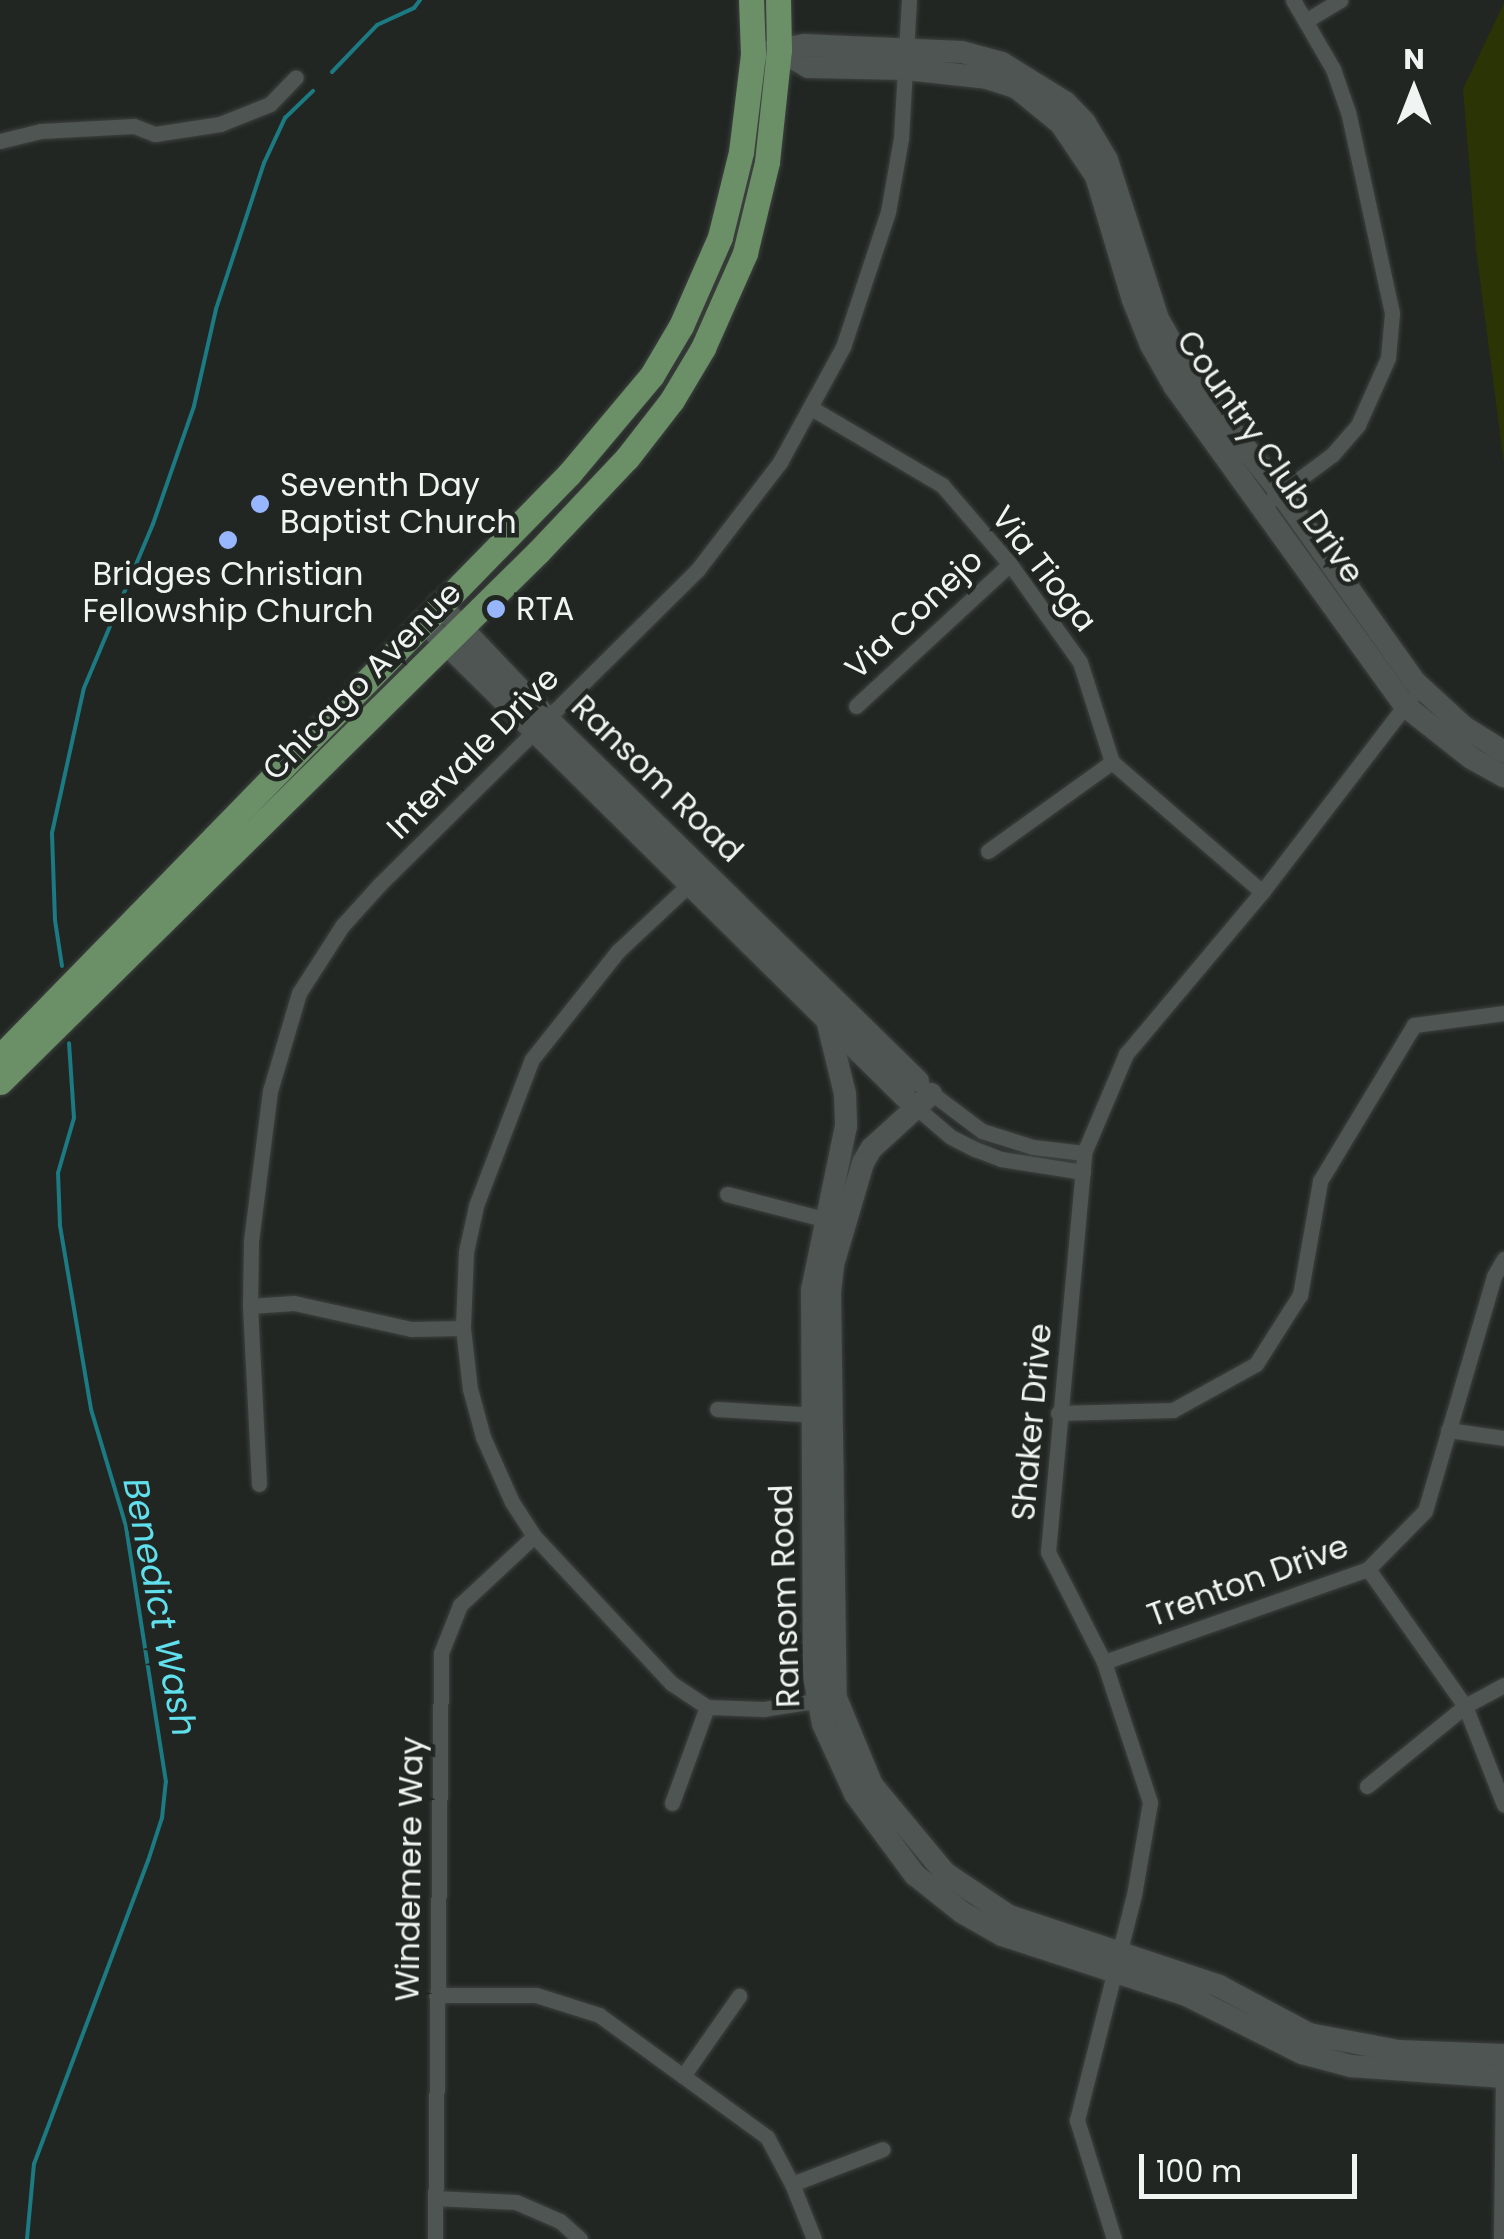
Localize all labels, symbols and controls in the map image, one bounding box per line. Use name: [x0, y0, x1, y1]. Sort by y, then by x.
north arrow: [1364, 40, 1464, 140]
text: N: [1403, 40, 1425, 79]
street label: Country Club Drive: [1168, 323, 1372, 591]
place label: Seventh Day Baptist Church: [280, 467, 517, 542]
marker: Seventh Day Baptist Church: [249, 493, 271, 515]
street label: Via Tioga: [983, 499, 1105, 639]
marker: Bridges Christian Fellowship Church: [217, 529, 239, 551]
street label: Via Conejo: [837, 541, 991, 687]
place label: Bridges Christian Fellowship Church: [82, 556, 374, 631]
street label: Chicago Avenue: [255, 574, 469, 788]
place label: RTA: [516, 590, 574, 628]
marker: RTA: [485, 598, 507, 620]
street label: Intervale Drive: [379, 659, 567, 847]
street label: Ransom Road: [563, 688, 751, 870]
street label: Shaker Drive: [1004, 1322, 1060, 1522]
water label: Benedict Wash: [114, 1474, 206, 1740]
street label: Ransom Road: [762, 1484, 808, 1708]
street label: Trenton Drive: [1142, 1527, 1354, 1635]
street label: Windemere Way: [388, 1736, 432, 2002]
scale bar: [1144, 2134, 1362, 2196]
text: 100 m: [1156, 2150, 1242, 2193]

